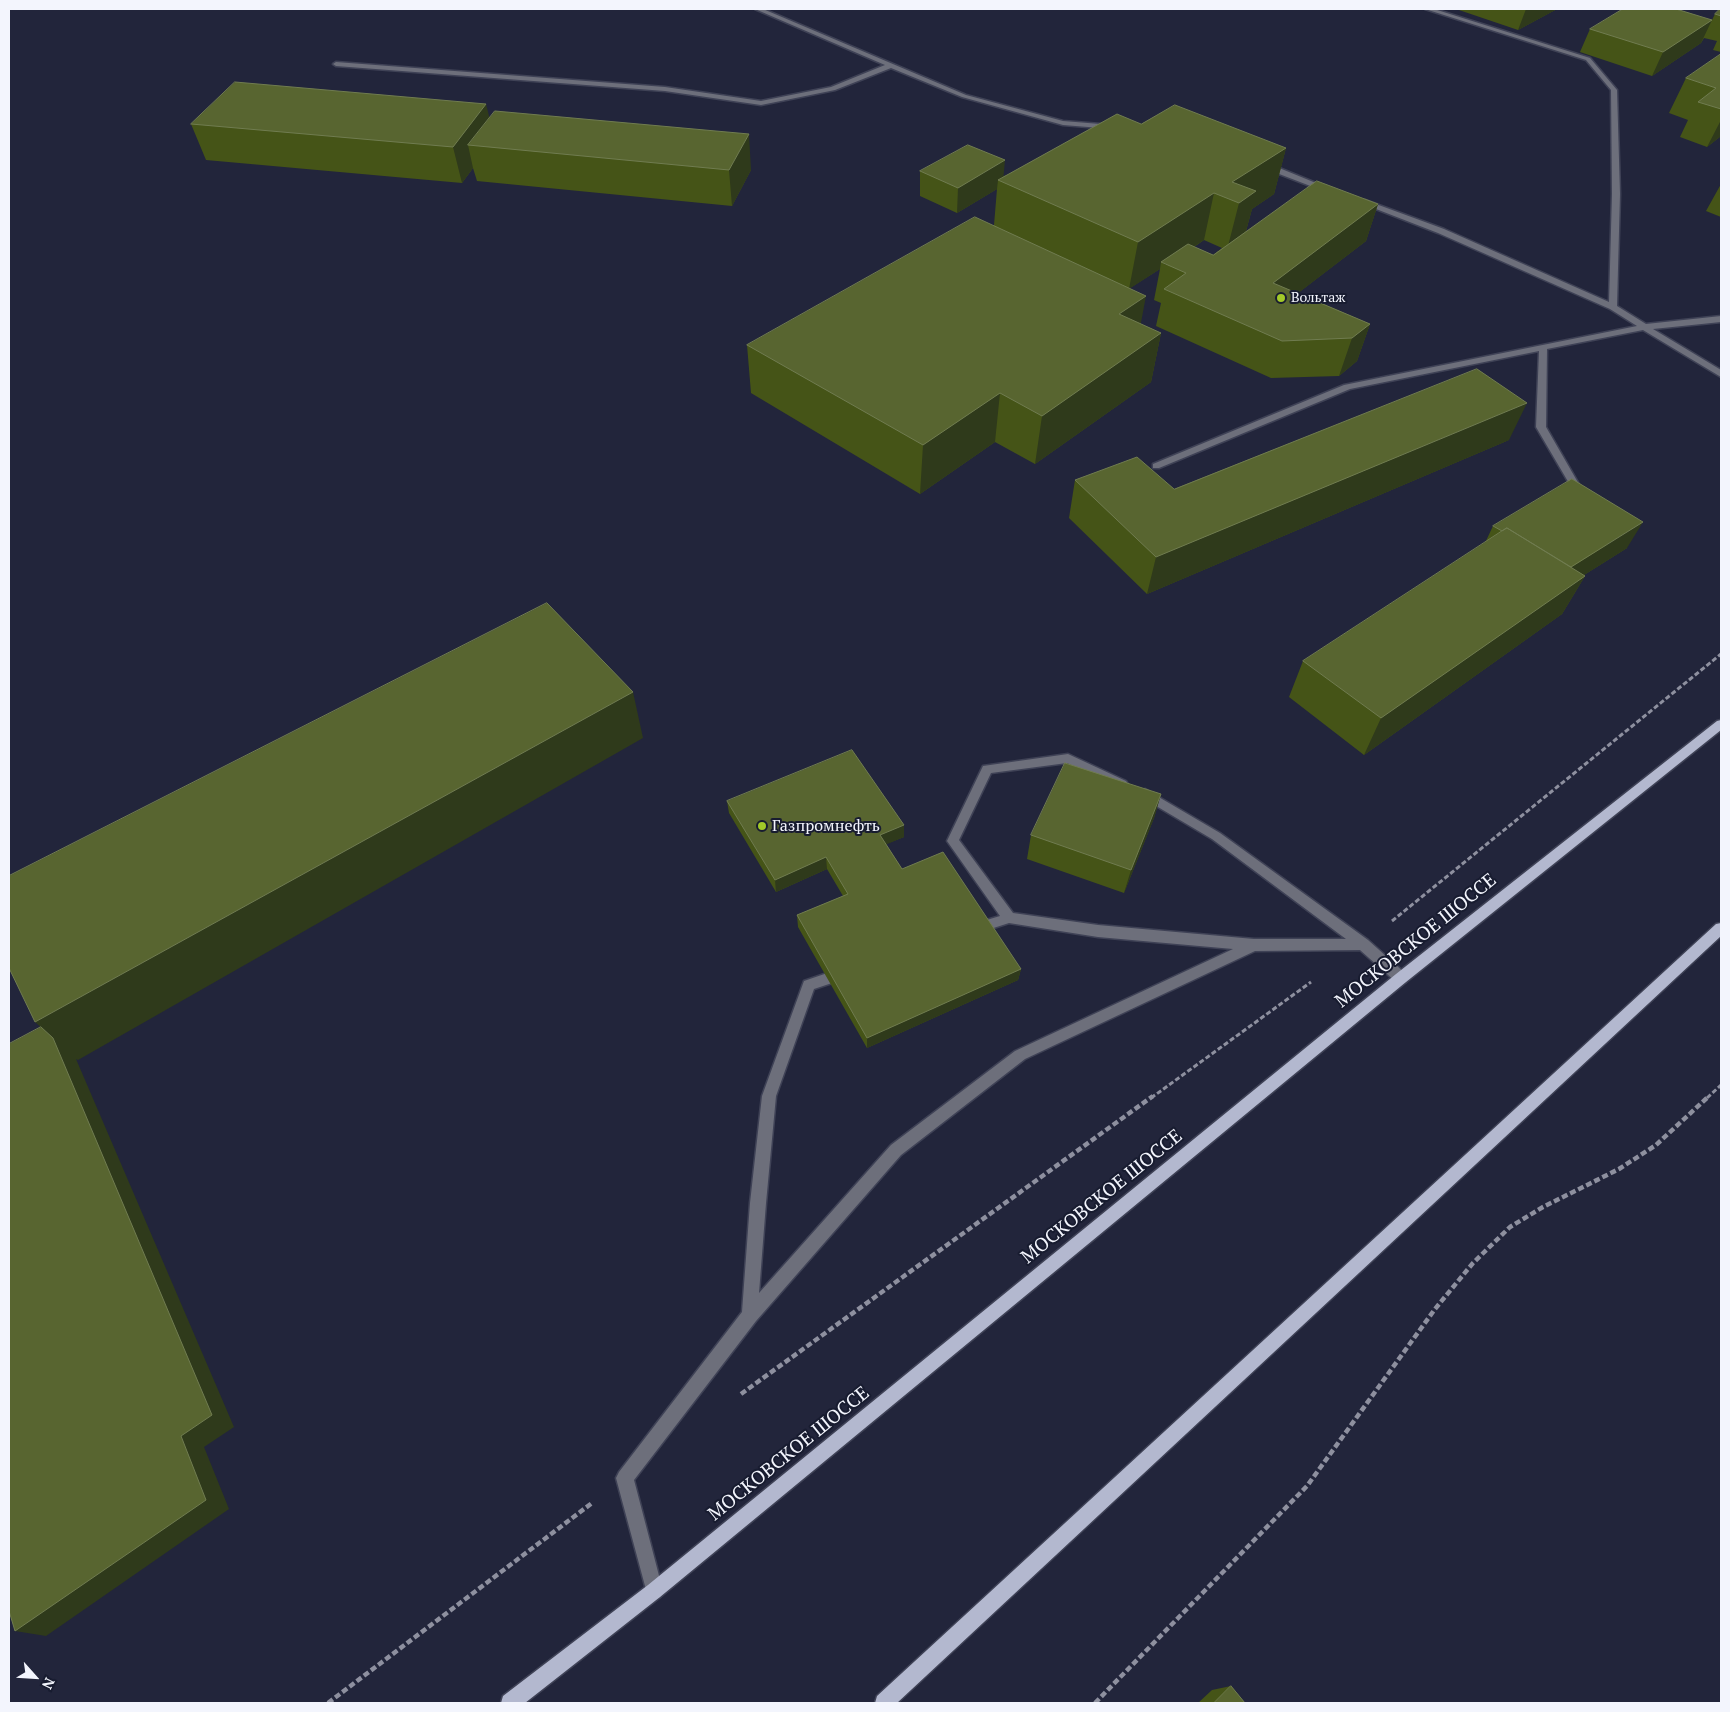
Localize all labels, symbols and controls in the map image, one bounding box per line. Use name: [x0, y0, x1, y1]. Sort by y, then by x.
place label: Вольтаж: [1291, 290, 1345, 306]
marker: Вольтаж: [1275, 292, 1287, 304]
place label: Газпромнефть: [772, 816, 880, 836]
marker: Газпромнефть: [756, 820, 768, 832]
street label: МОСКОВСКОЕ ШОССЕ: [1331, 869, 1501, 1013]
street label: МОСКОВСКОЕ ШОССЕ: [1017, 1125, 1187, 1269]
street label: МОСКОВСКОЕ ШОССЕ: [704, 1382, 874, 1526]
north arrow: [10, 1652, 60, 1702]
text: N: [38, 1675, 60, 1693]

